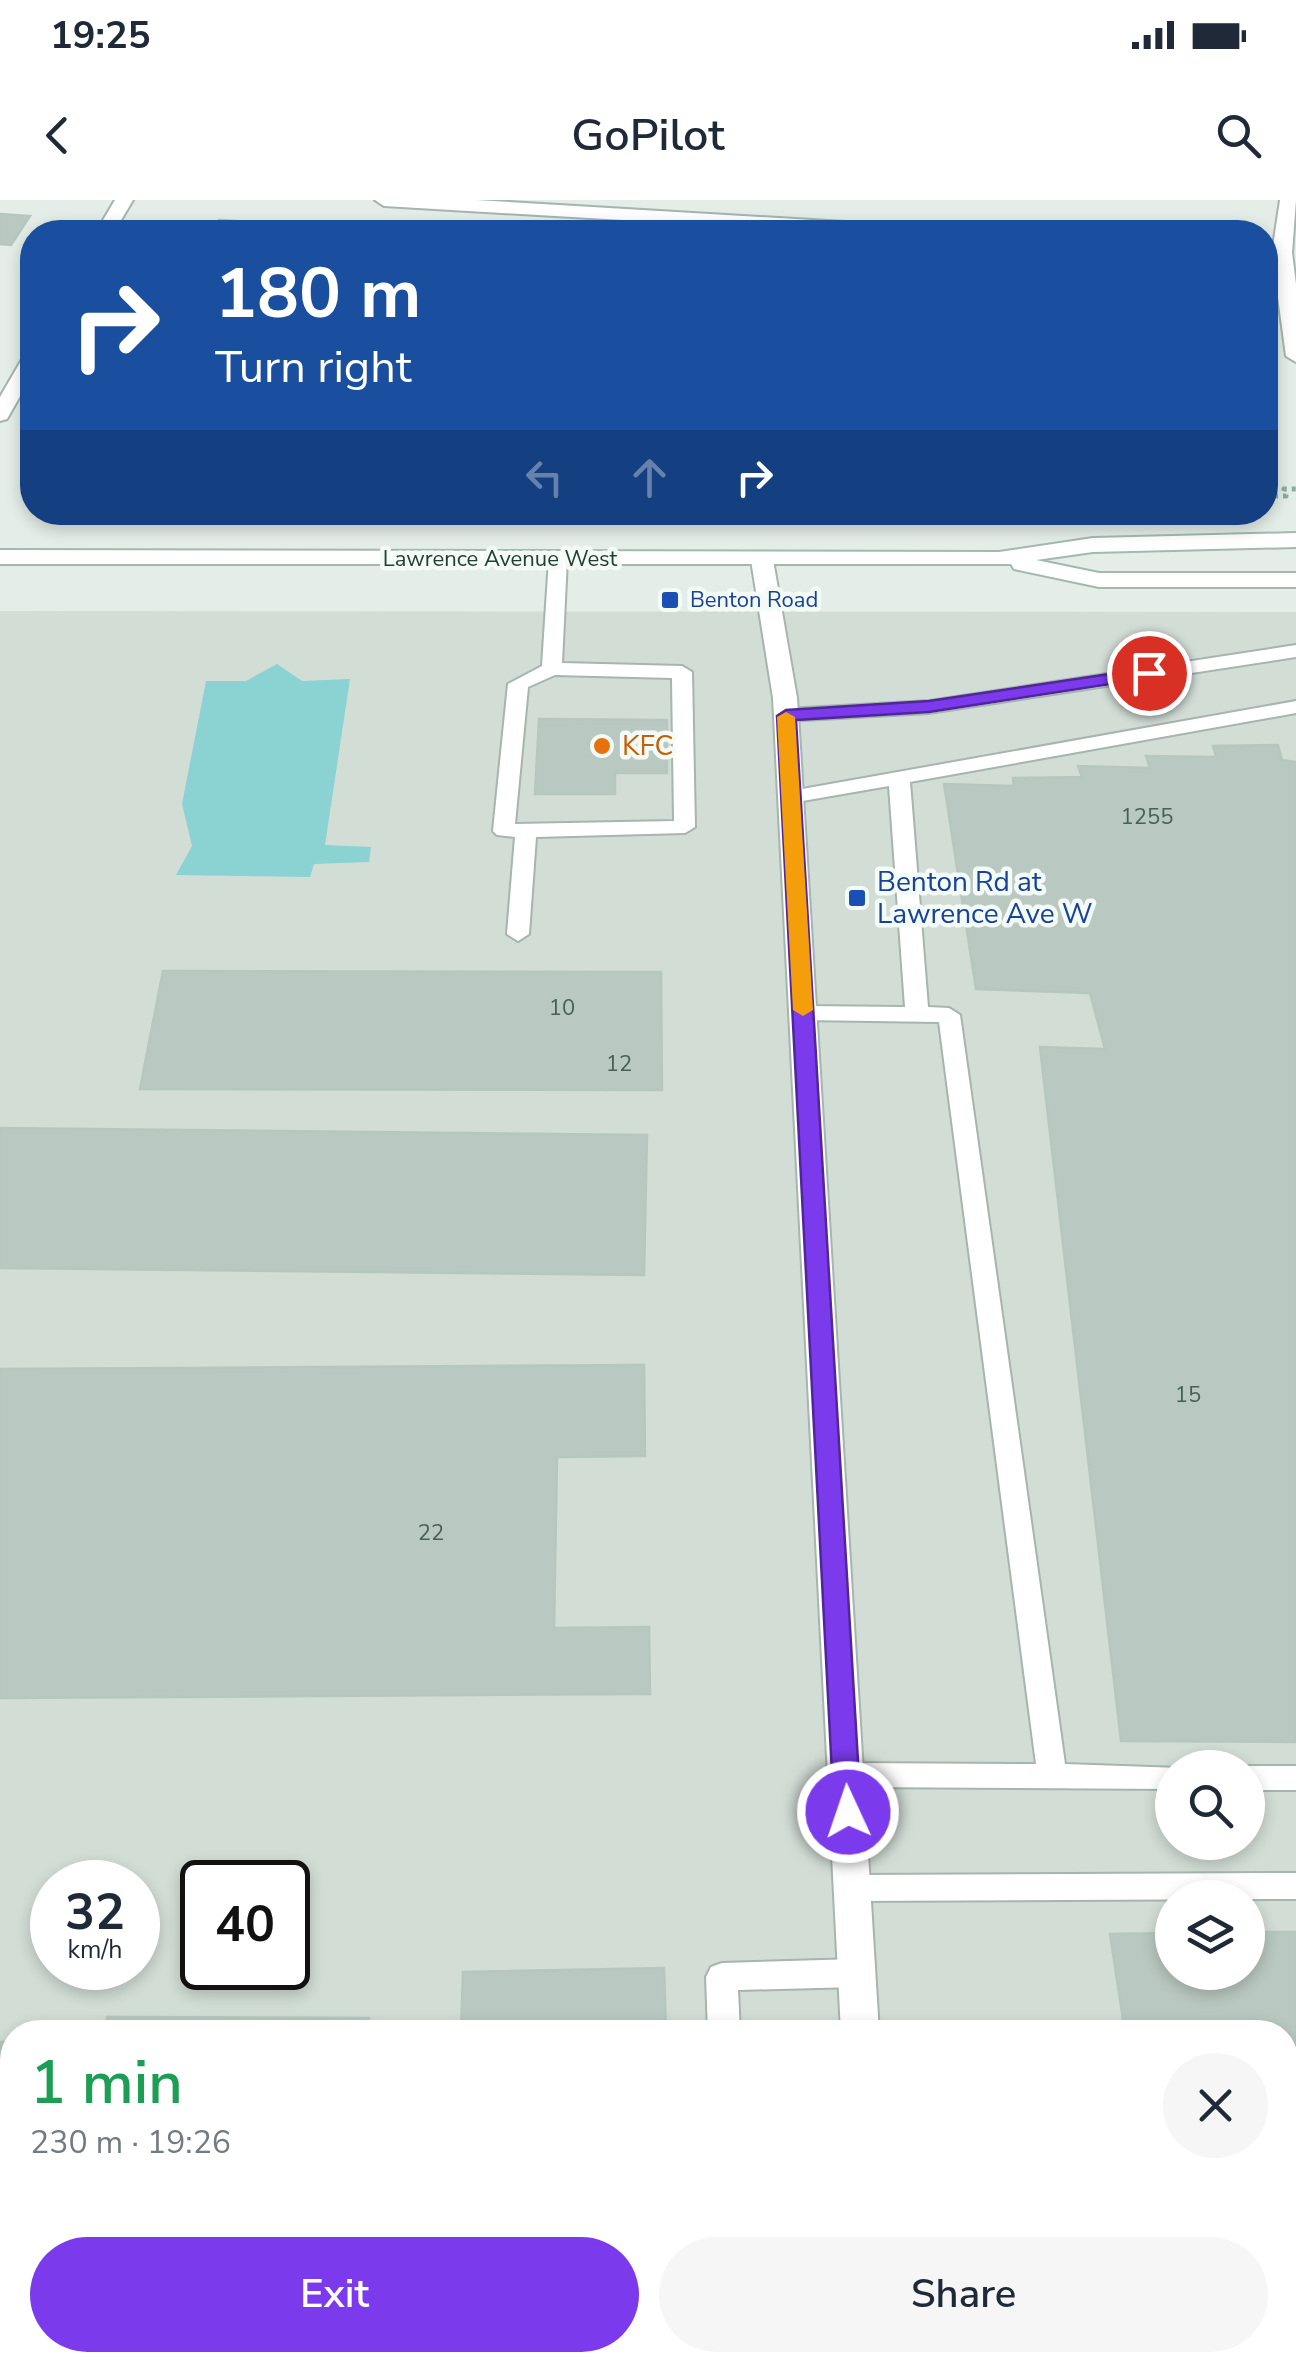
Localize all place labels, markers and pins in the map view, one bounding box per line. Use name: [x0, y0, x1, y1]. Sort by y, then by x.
place label: Benton Road: [690, 585, 818, 615]
marker: Benton Road: [659, 589, 681, 611]
pin: [1107, 631, 1192, 716]
place label: KFC: [622, 727, 673, 765]
marker: KFC: [591, 735, 613, 757]
place label: Benton Rd at Lawrence Ave W: [877, 863, 1093, 933]
marker: Benton Rd at Lawrence Ave W: [846, 887, 868, 909]

